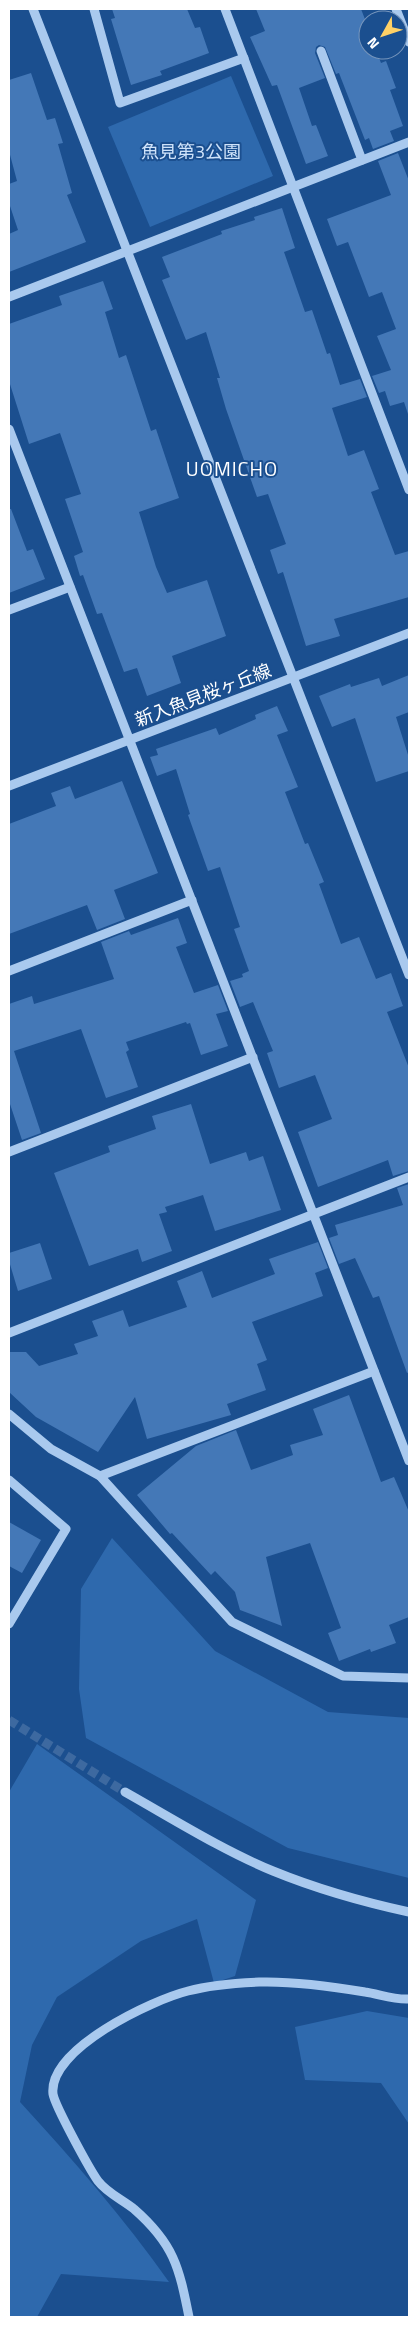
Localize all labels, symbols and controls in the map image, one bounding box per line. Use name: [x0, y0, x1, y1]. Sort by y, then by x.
north arrow: [358, 10, 408, 60]
text: N: [361, 33, 384, 54]
park label: 魚見第3公園: [141, 138, 241, 165]
district label: UOMICHO: [186, 453, 278, 484]
street label: 新入魚見桜ヶ丘線: [131, 657, 275, 733]

